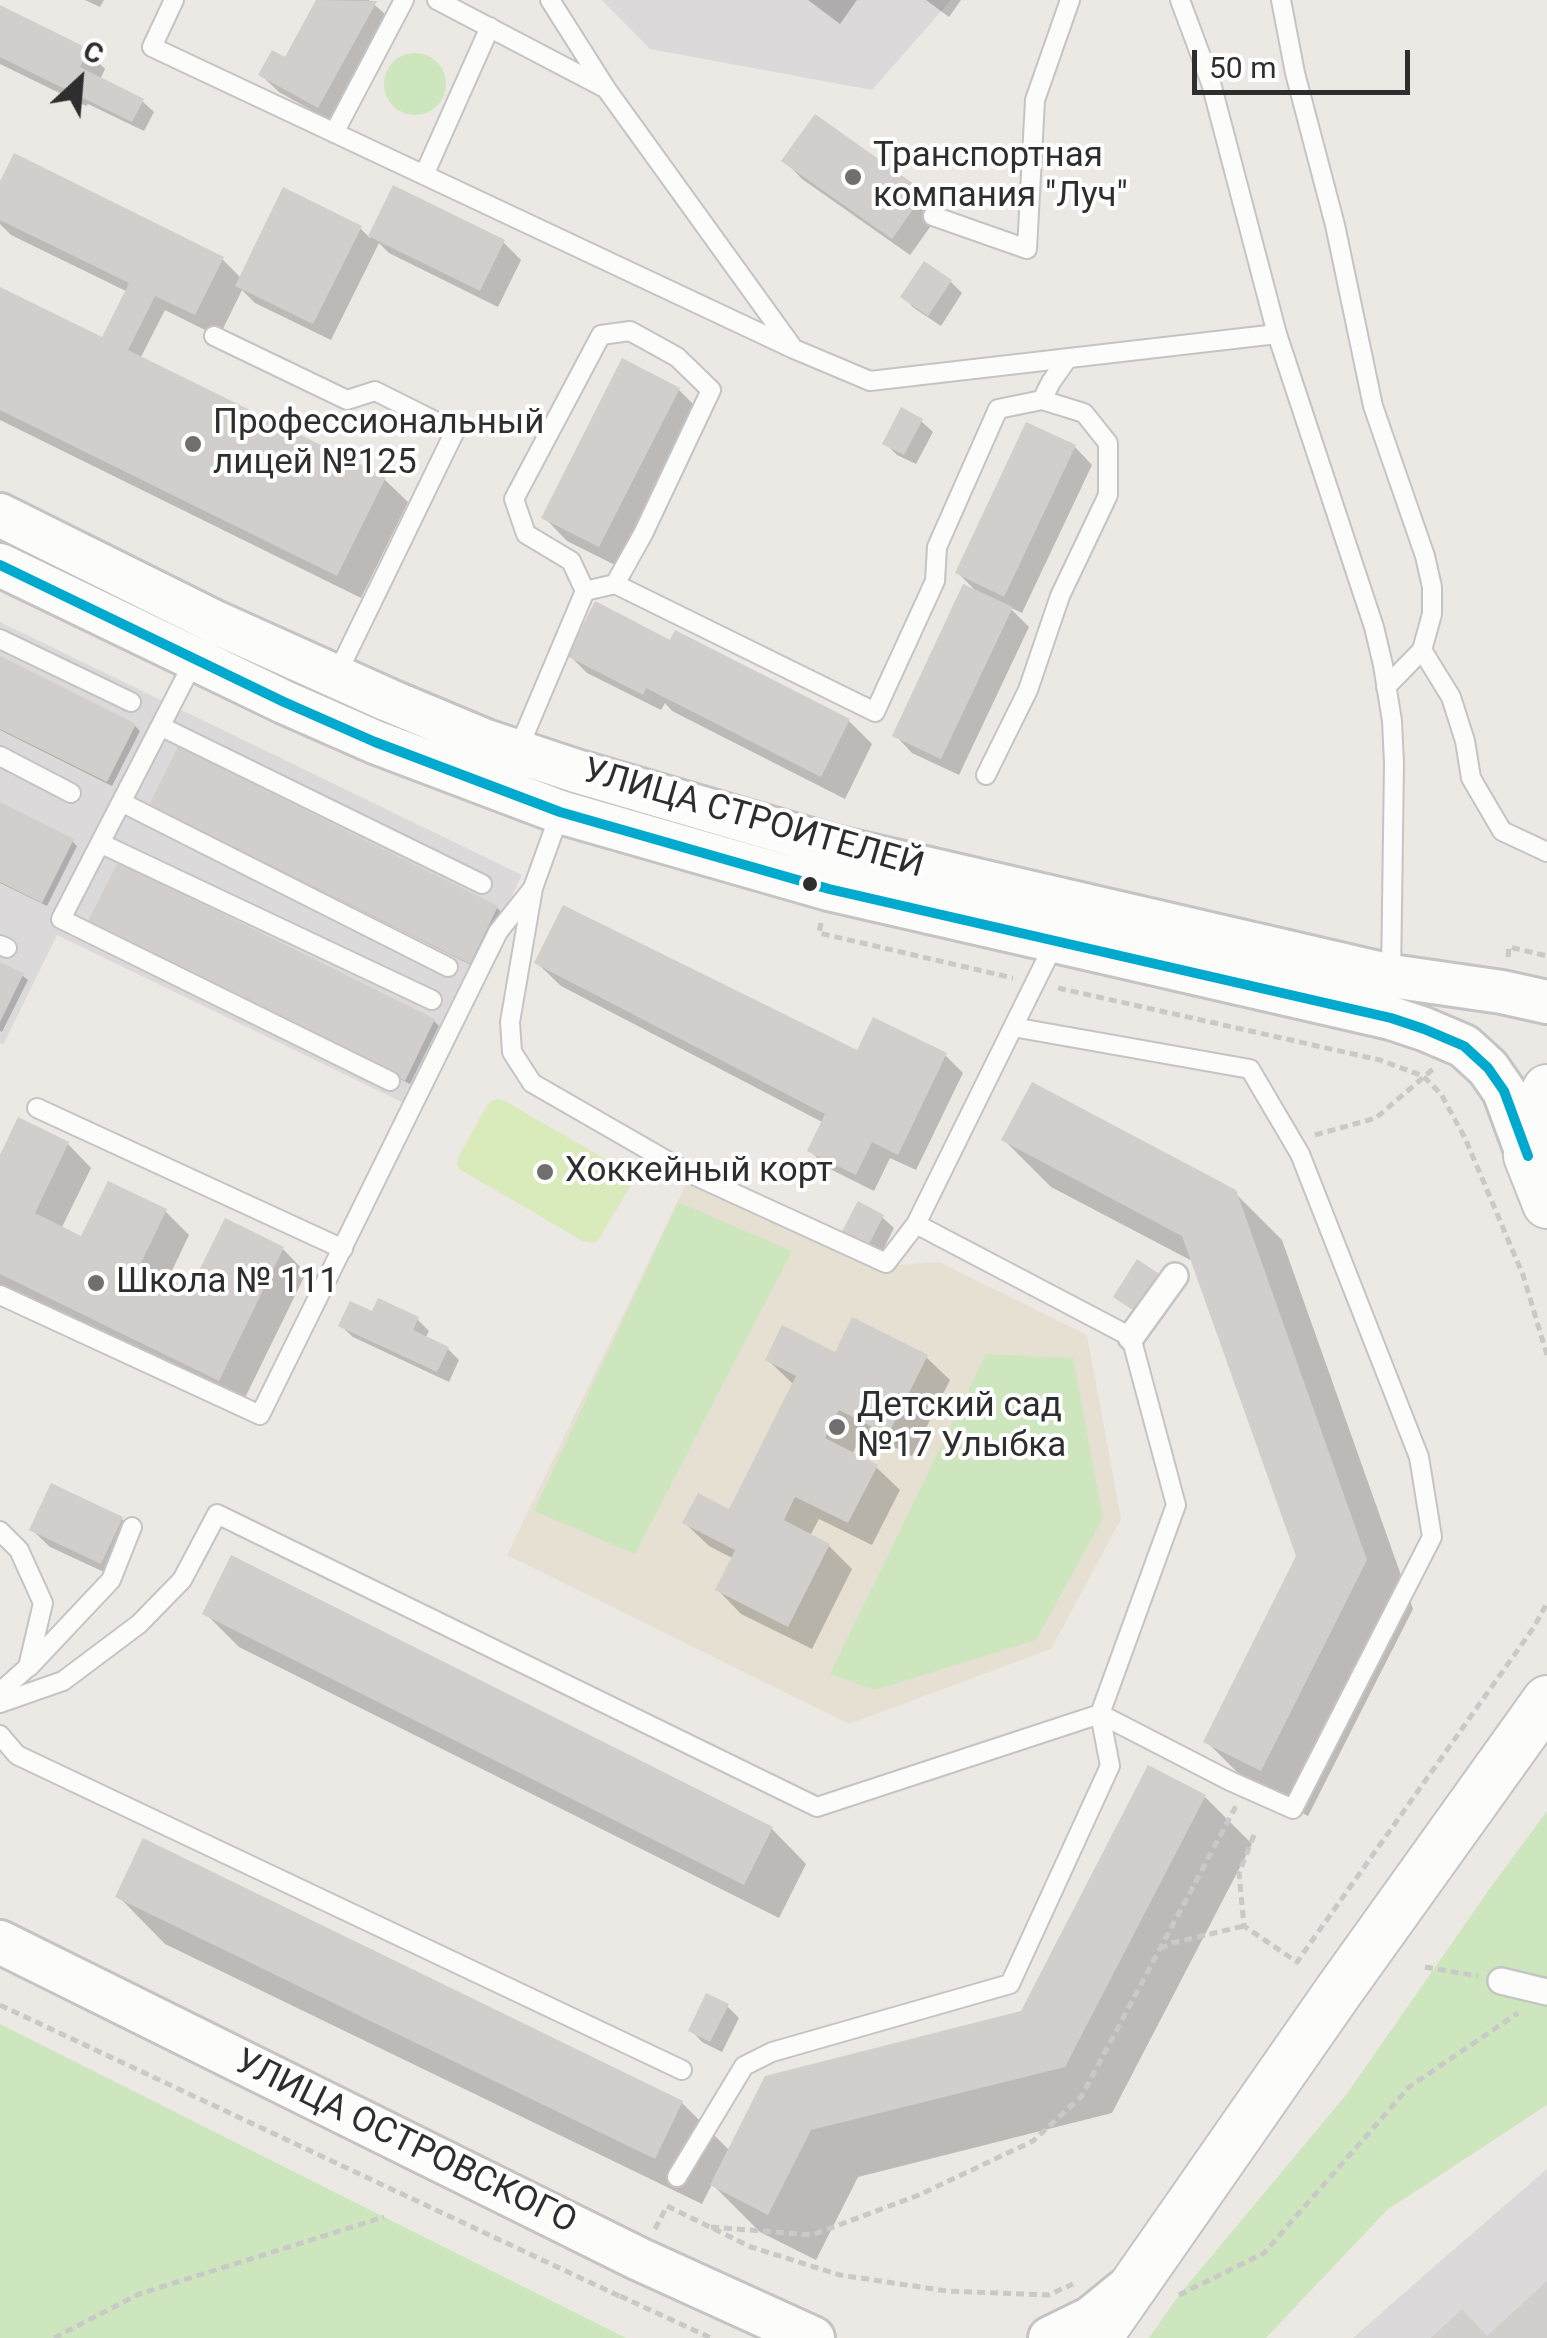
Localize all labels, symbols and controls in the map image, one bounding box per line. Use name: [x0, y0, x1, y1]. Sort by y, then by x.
north arrow: [30, 30, 130, 130]
scale bar: [1197, 30, 1414, 92]
text: С: [78, 34, 109, 71]
text: 50 m: [1209, 50, 1276, 85]
place label: Транспортная компания "Луч": [873, 136, 1128, 218]
marker: Транспортная компания "Луч": [842, 166, 864, 188]
place label: Профессиональный лицей №125: [213, 403, 544, 485]
marker: Профессиональный лицей №125: [182, 433, 204, 455]
street label: УЛИЦА СТРОИТЕЛЕЙ: [578, 751, 928, 889]
unlabelled marker: [800, 874, 820, 894]
place label: Хоккейный корт: [565, 1151, 833, 1193]
marker: Хоккейный корт: [534, 1161, 556, 1183]
place label: Школа № 111: [116, 1262, 339, 1304]
marker: Школа № 111: [85, 1272, 107, 1294]
place label: Детский сад №17 Улыбка: [857, 1386, 1066, 1468]
marker: Детский сад №17 Улыбка: [826, 1416, 848, 1438]
street label: УЛИЦА ОСТРОВСКОГО: [227, 2042, 583, 2244]

